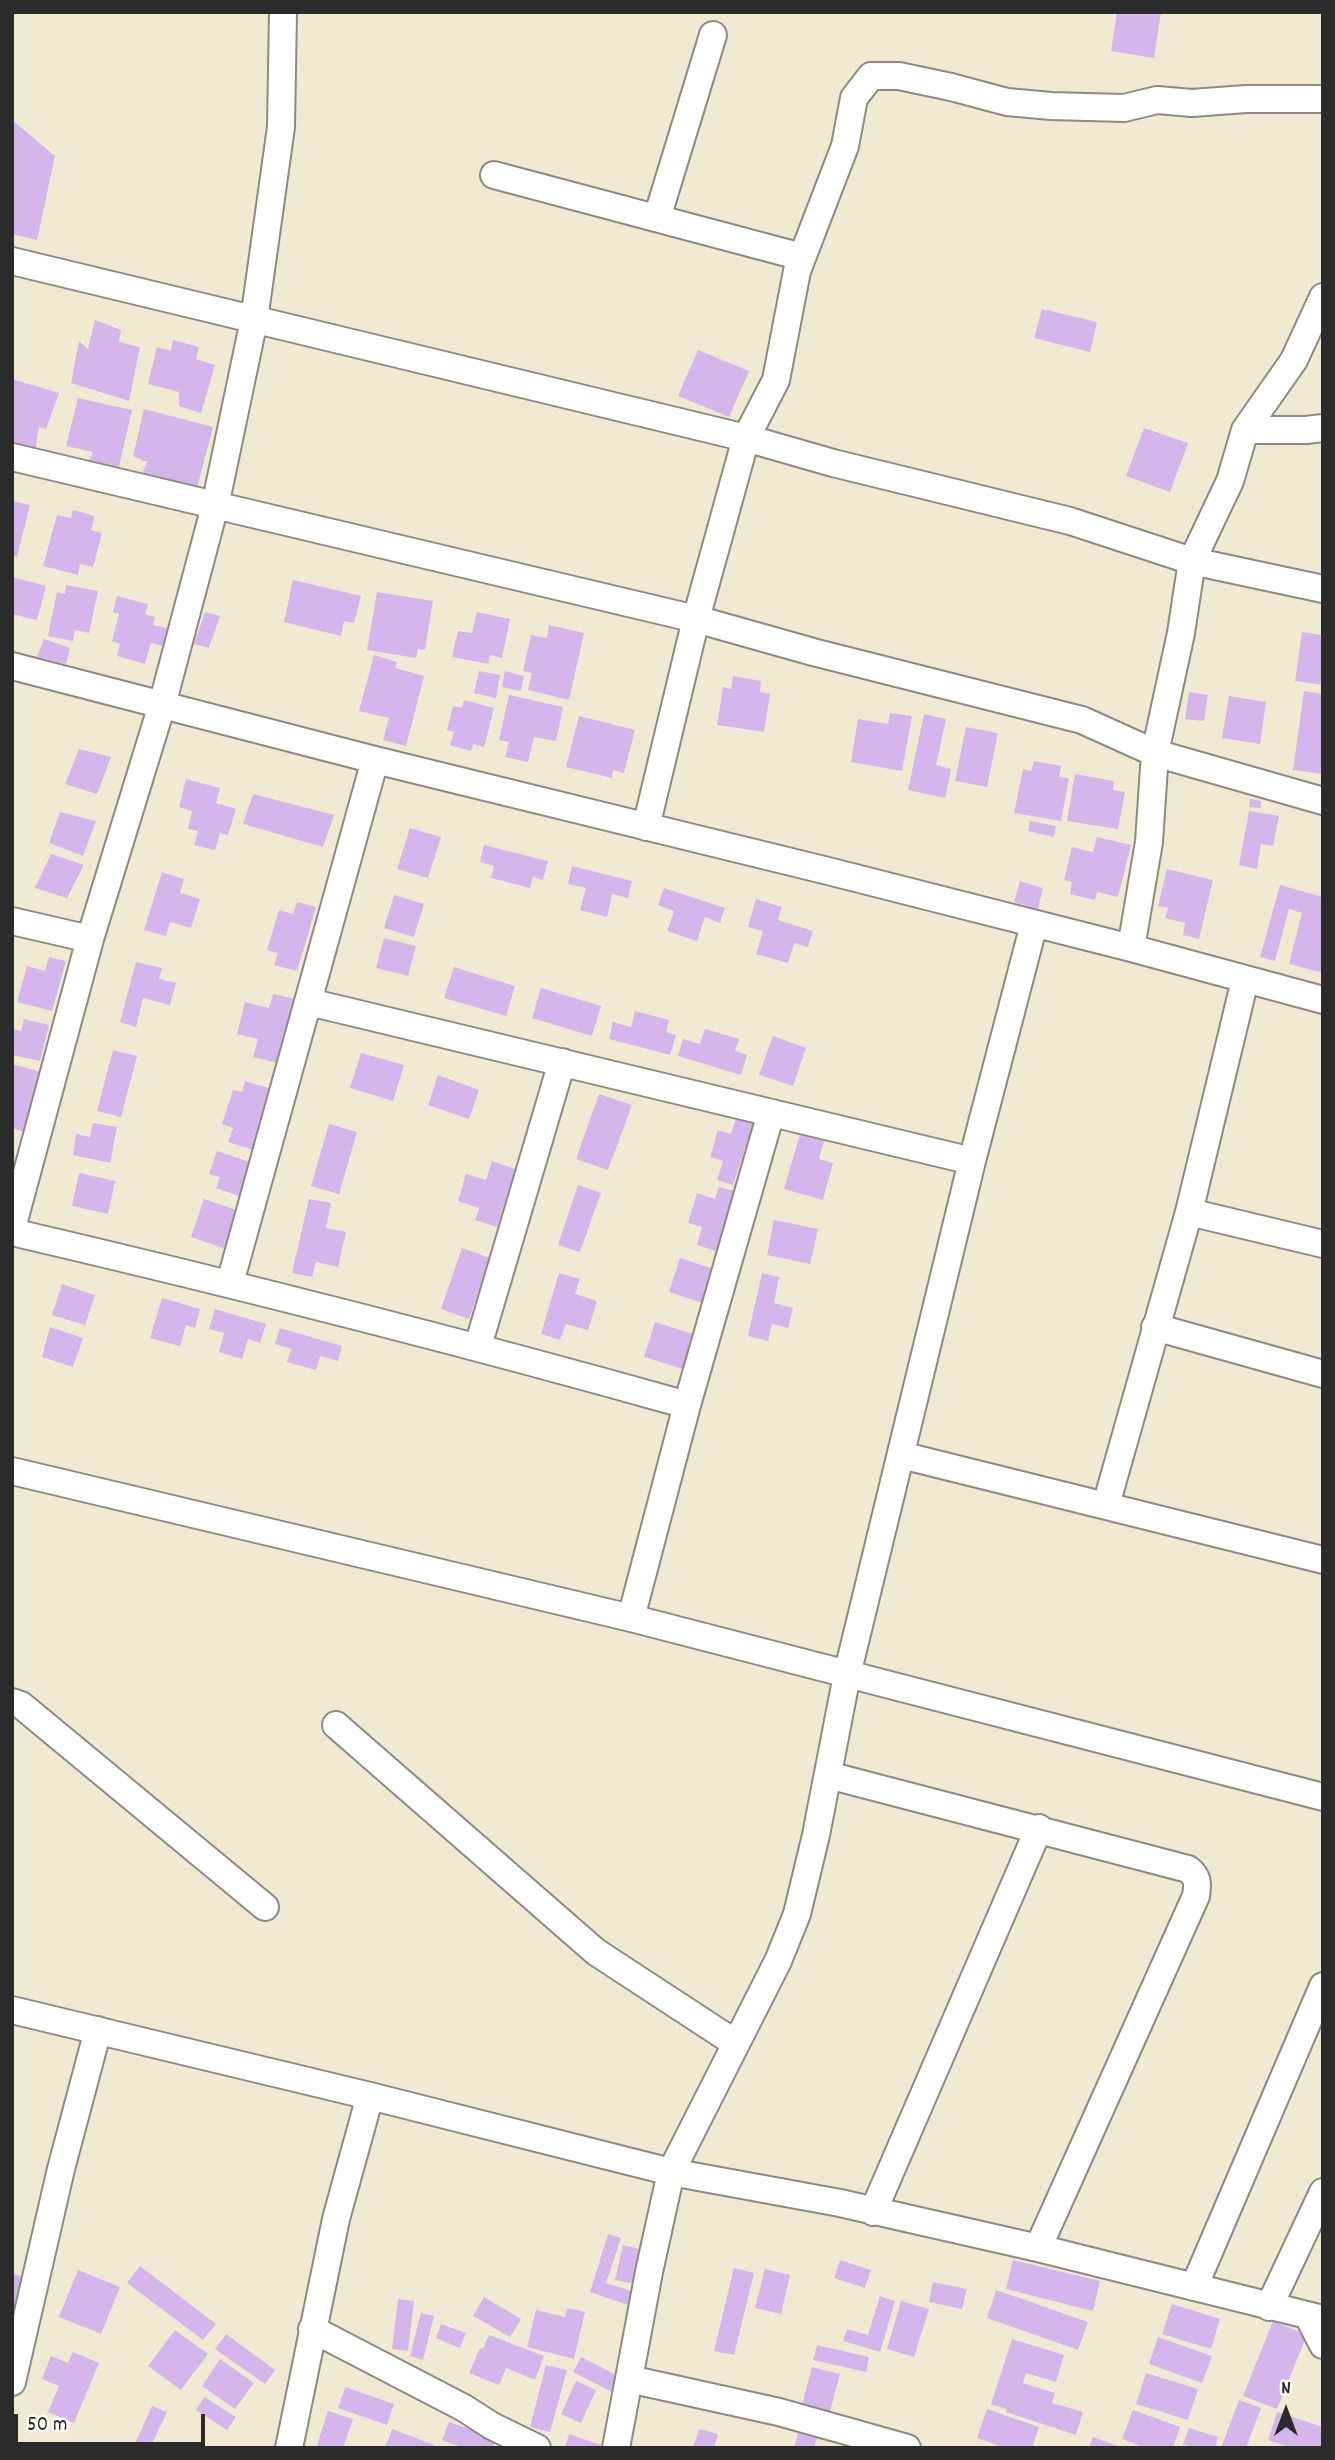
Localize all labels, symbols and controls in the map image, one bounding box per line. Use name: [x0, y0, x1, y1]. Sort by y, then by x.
north arrow: [1251, 2376, 1321, 2446]
text: N: [1281, 2376, 1291, 2403]
scale bar: [18, 2400, 208, 2444]
text: 50 m: [27, 2411, 67, 2441]

